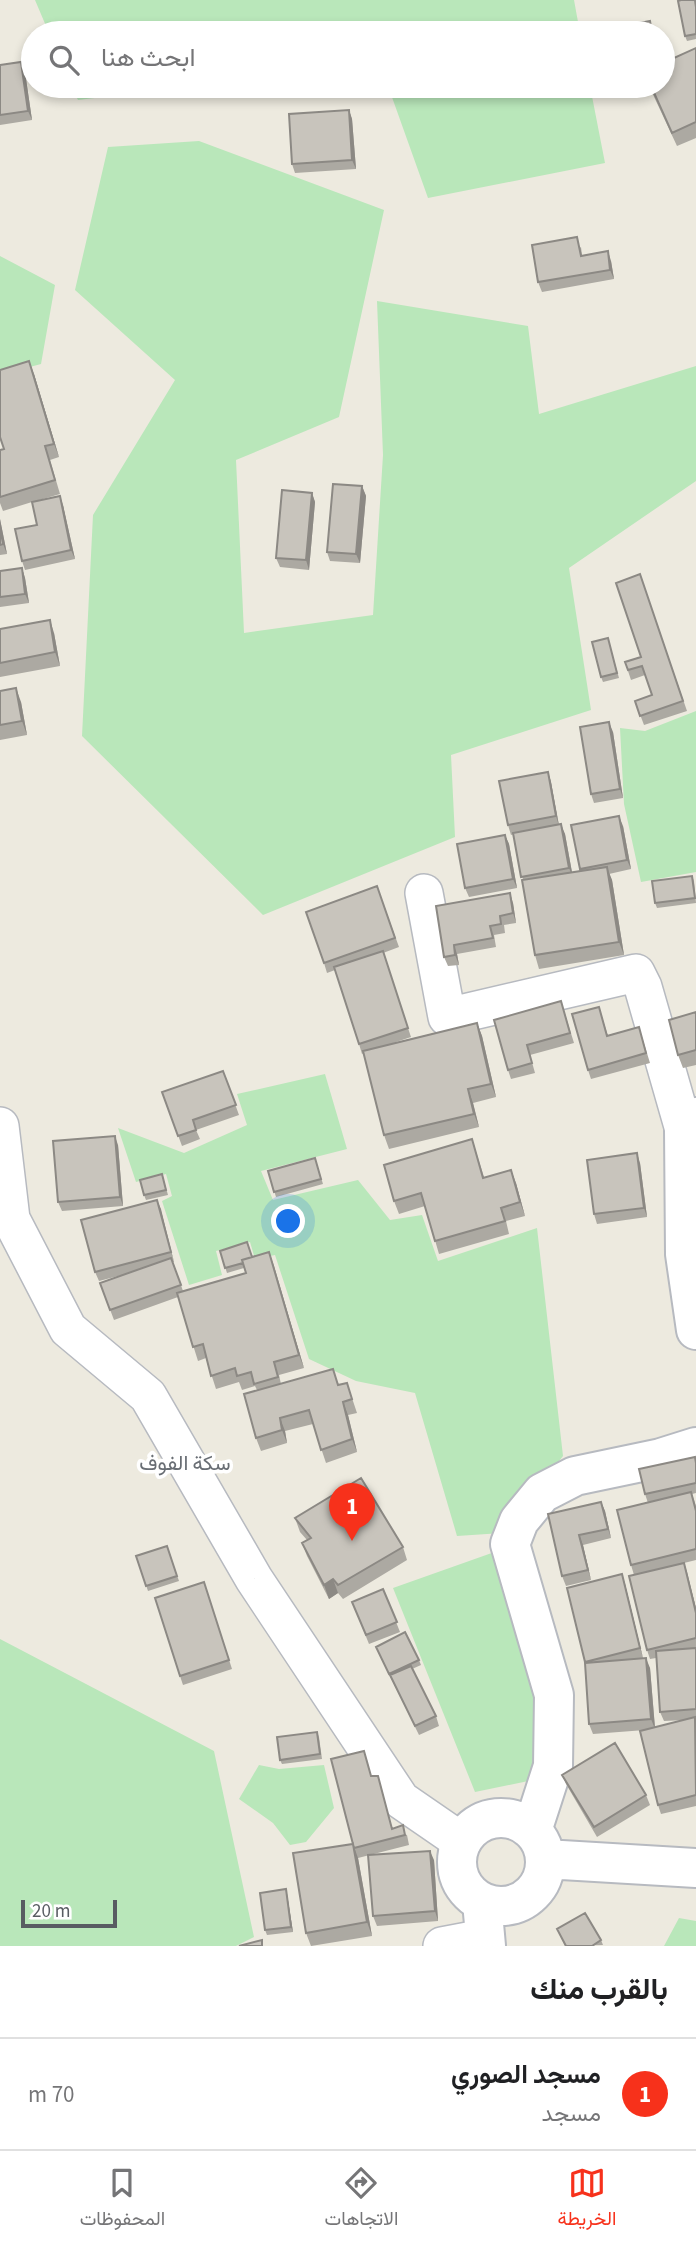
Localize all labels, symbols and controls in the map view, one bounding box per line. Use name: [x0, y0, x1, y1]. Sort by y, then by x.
search box: [21, 21, 675, 98]
text: ابحث هنا: [101, 39, 195, 76]
icon: search: [45, 41, 83, 79]
your location: [271, 1204, 305, 1238]
district label: سكة الفوف: [139, 1448, 231, 1478]
pin: 1: [329, 1483, 375, 1541]
scale bar: [21, 1897, 117, 1929]
text: 20 m: [32, 1898, 70, 1925]
text: بالقرب منك: [530, 1968, 668, 2011]
text: مسجد الصوري: [451, 2056, 601, 2093]
text: 70 m: [28, 2078, 75, 2111]
text: 1: [639, 2078, 651, 2111]
text: مسجد: [541, 2097, 601, 2130]
tab: المحفوظات: [80, 2164, 165, 2235]
tab: الاتجاهات: [325, 2164, 398, 2235]
tab: الخريطة: [558, 2164, 616, 2235]

